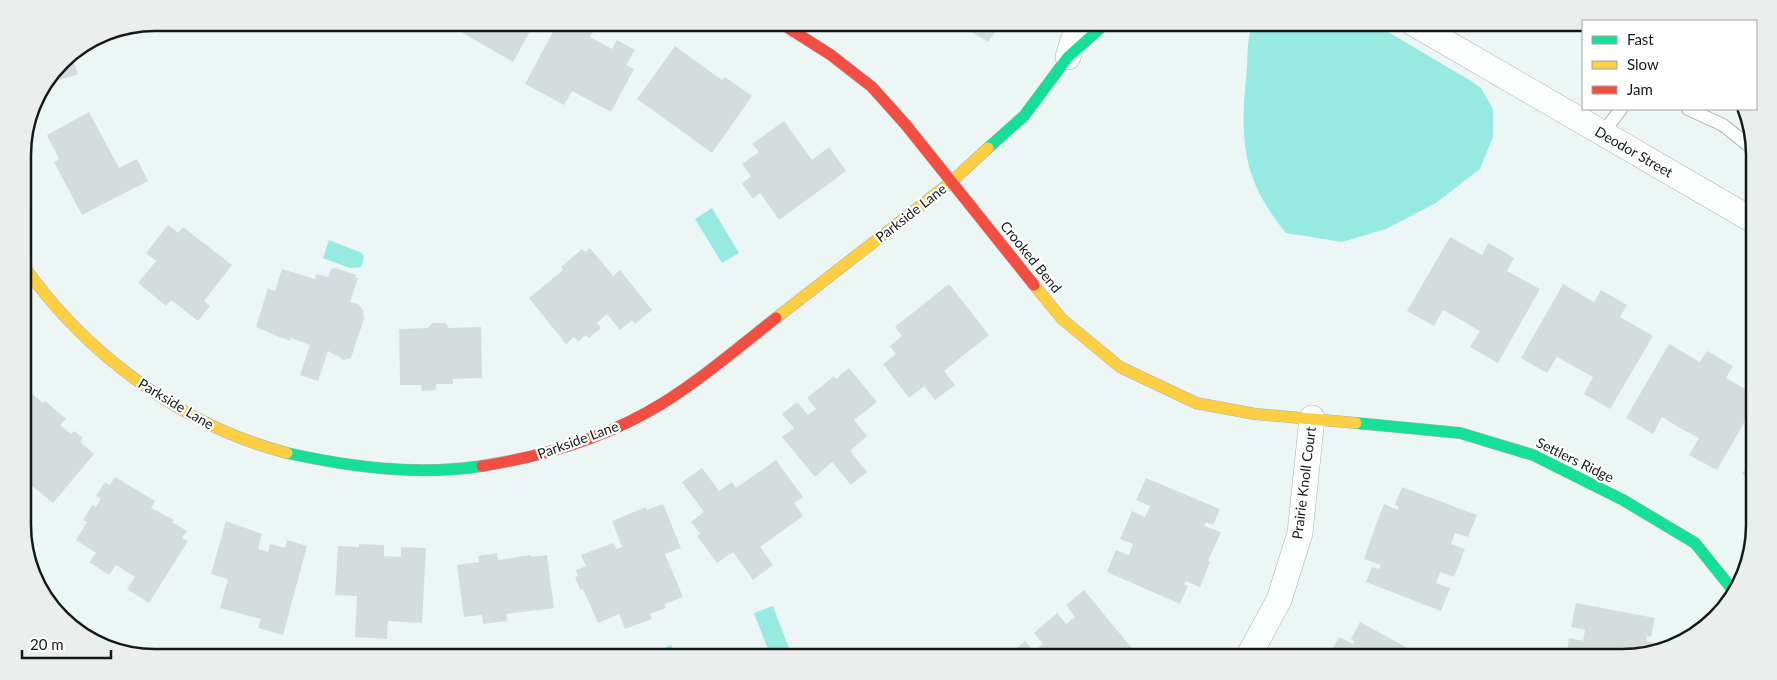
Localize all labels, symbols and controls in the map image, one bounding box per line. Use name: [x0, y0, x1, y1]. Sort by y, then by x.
legend: [1582, 20, 1757, 110]
text: Fast: [1627, 30, 1654, 48]
text: Slow: [1627, 55, 1659, 73]
text: Jam: [1627, 80, 1653, 98]
street label: Deodor Street: [1592, 122, 1676, 181]
street label: Parkside Lane: [872, 180, 949, 245]
street label: Crooked Bend: [997, 217, 1066, 296]
street label: Parkside Lane: [135, 374, 217, 433]
street label: Parkside Lane: [535, 417, 621, 462]
street label: Prairie Knoll Court: [1288, 426, 1319, 540]
street label: Settlers Ridge: [1534, 433, 1617, 486]
scale bar: [22, 628, 111, 660]
text: 20 m: [30, 635, 64, 653]

